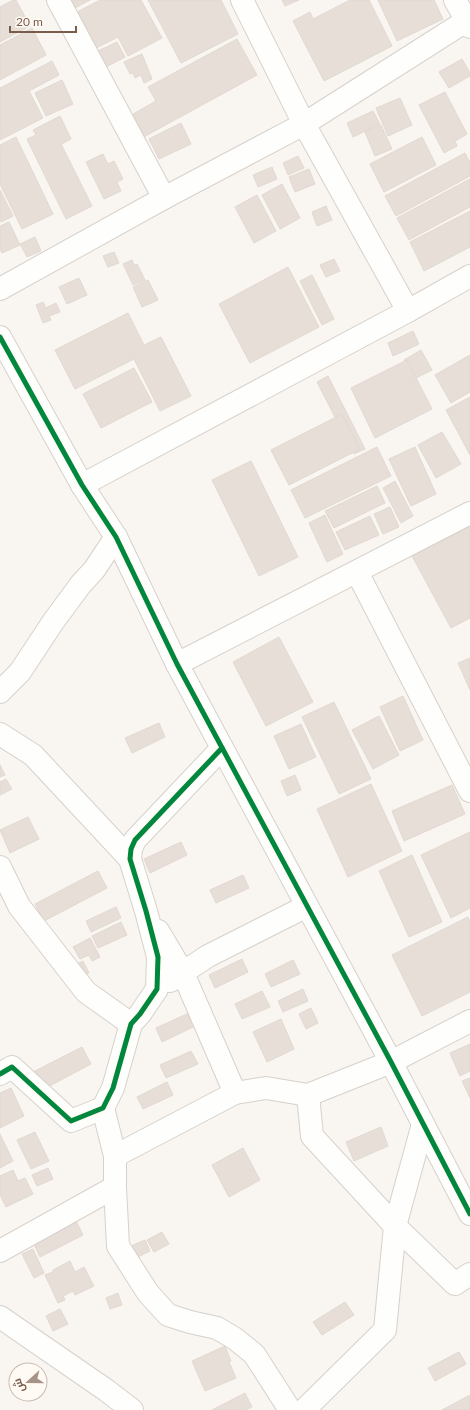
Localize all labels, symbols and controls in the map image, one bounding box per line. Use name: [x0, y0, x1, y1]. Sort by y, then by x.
scale bar: [10, 8, 76, 34]
text: 20 m: [16, 14, 43, 29]
north arrow: [8, 1362, 48, 1402]
text: ش: [10, 1376, 28, 1395]

